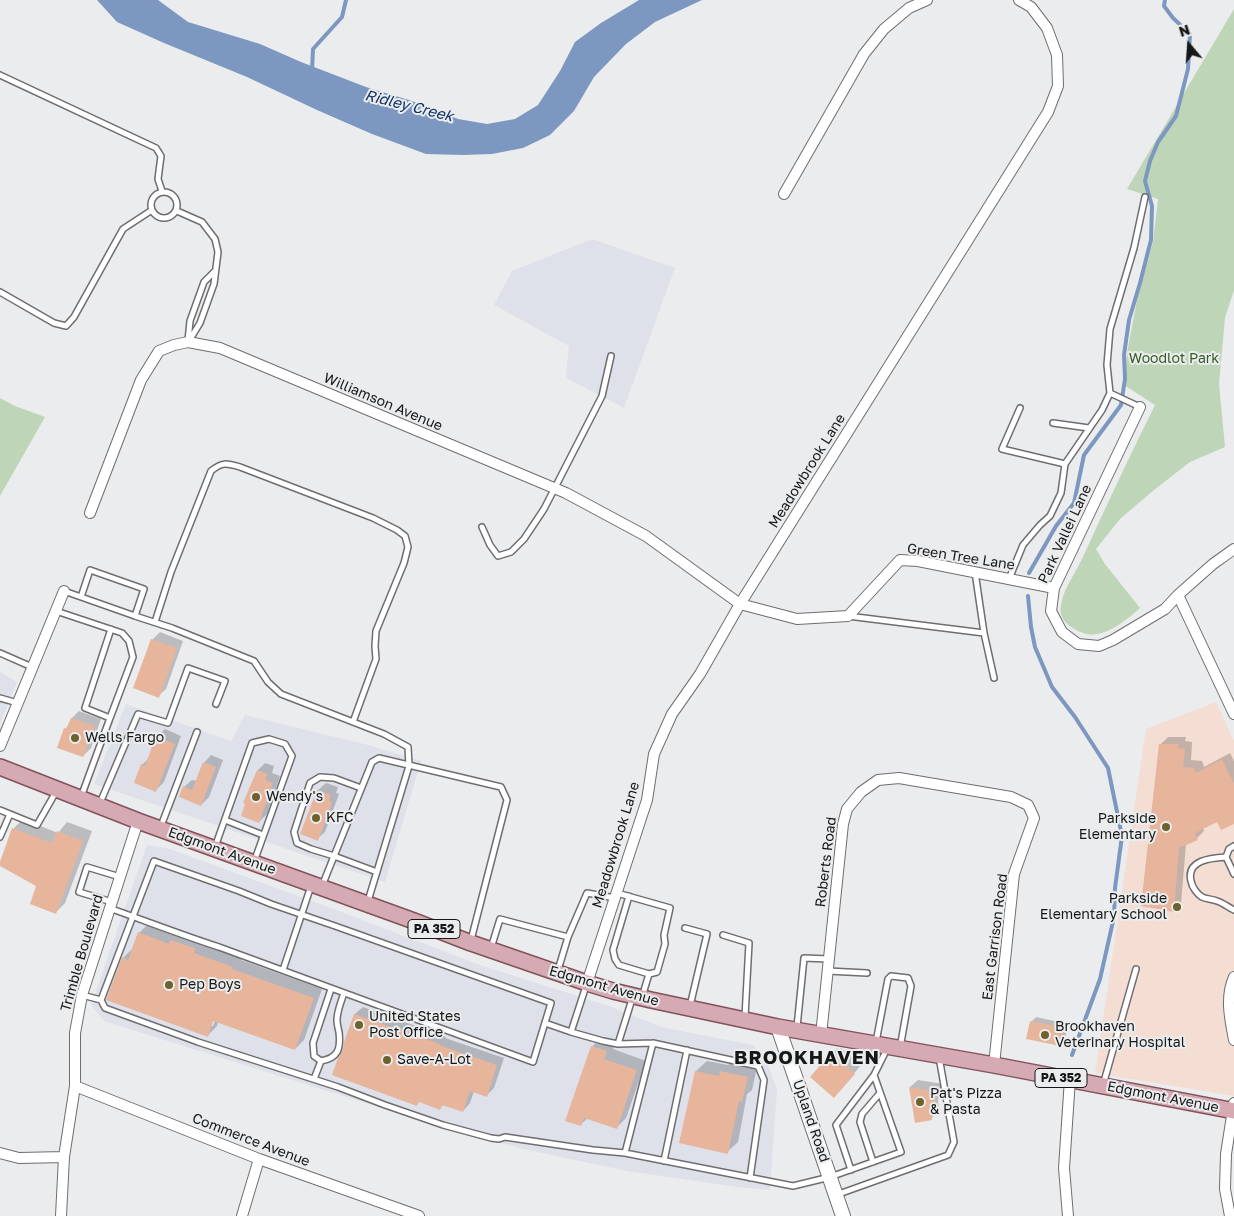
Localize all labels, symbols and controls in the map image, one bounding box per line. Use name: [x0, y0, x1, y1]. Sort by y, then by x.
north arrow: [1164, 20, 1214, 70]
text: N: [1177, 21, 1192, 40]
water label: Ridley Creek: [363, 86, 455, 126]
park label: Woodlot Park: [1129, 351, 1219, 367]
street label: Williamson Avenue: [321, 369, 445, 435]
street label: Meadowbrook Lane: [765, 411, 849, 531]
street label: Park Vallei Lane: [1035, 482, 1095, 586]
street label: Green Tree Lane: [906, 540, 1016, 574]
place label: Wells Fargo: [85, 730, 164, 746]
marker: Wells Fargo: [69, 732, 81, 744]
street label: Meadowbrook Lane: [589, 780, 643, 910]
place label: Wendy's: [266, 789, 323, 805]
marker: Wendy's: [250, 791, 262, 803]
place label: KFC: [326, 810, 353, 826]
place label: Parkside Elementary: [1079, 811, 1156, 844]
marker: KFC: [310, 812, 322, 824]
street label: Roberts Road: [812, 816, 840, 908]
marker: Parkside Elementary: [1160, 821, 1172, 833]
street label: Edgmont Avenue: [166, 824, 278, 878]
street label: East Garrison Road: [979, 873, 1011, 1001]
place label: Parkside Elementary School: [1040, 891, 1167, 924]
street label: Trimble Boulevard: [57, 892, 107, 1014]
marker: Parkside Elementary School: [1171, 901, 1183, 913]
road number: PA 352: [408, 920, 460, 939]
street label: Edgmont Avenue: [547, 962, 661, 1010]
place label: Pep Boys: [179, 977, 241, 993]
marker: Pep Boys: [163, 979, 175, 991]
place label: United States Post Office: [369, 1009, 461, 1042]
marker: United States Post Office: [353, 1019, 365, 1031]
place label: Brookhaven Veterinary Hospital: [1055, 1019, 1185, 1052]
marker: Brookhaven Veterinary Hospital: [1039, 1029, 1051, 1041]
district label: BROOKHAVEN: [733, 1047, 881, 1069]
place label: Save-A-Lot: [397, 1052, 471, 1068]
marker: Save-A-Lot: [381, 1054, 393, 1066]
road number: PA 352: [1035, 1068, 1087, 1088]
street label: Upland Road: [789, 1077, 833, 1165]
street label: Edgmont Avenue: [1106, 1078, 1220, 1116]
place label: Pat's Pizza & Pasta: [930, 1086, 1002, 1118]
marker: Pat's Pizza & Pasta: [914, 1096, 926, 1108]
street label: Commerce Avenue: [190, 1110, 312, 1170]

